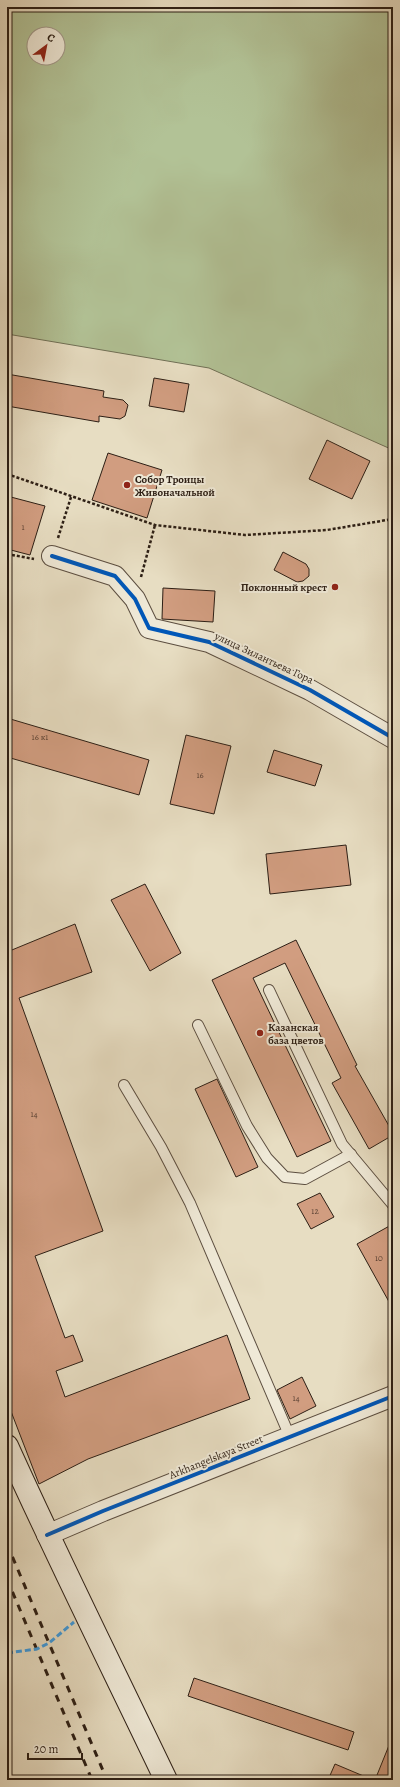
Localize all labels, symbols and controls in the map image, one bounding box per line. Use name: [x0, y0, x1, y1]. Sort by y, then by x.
north arrow: [26, 26, 66, 66]
text: С: [44, 30, 58, 46]
place label: Собор Троицы Живоначальной: [135, 472, 215, 500]
marker: Собор Троицы Живоначальной: [122, 480, 132, 490]
house number: 1: [21, 521, 25, 533]
place label: Поклонный крест: [241, 580, 327, 595]
marker: Поклонный крест: [330, 582, 340, 592]
street label: улица Зилантьева Гора: [211, 628, 317, 688]
house number: 16 к1: [32, 731, 48, 743]
house number: 16: [196, 769, 204, 781]
place label: Казанская база цветов: [268, 1020, 324, 1048]
marker: Казанская база цветов: [255, 1028, 265, 1038]
house number: 14: [30, 1108, 38, 1120]
house number: 12: [311, 1205, 319, 1217]
house number: 10: [375, 1252, 383, 1264]
house number: 14: [292, 1392, 300, 1404]
street label: Arkhangelskaya Street: [166, 1431, 265, 1483]
scale bar: [28, 1735, 82, 1761]
text: 20 m: [34, 1741, 58, 1757]

